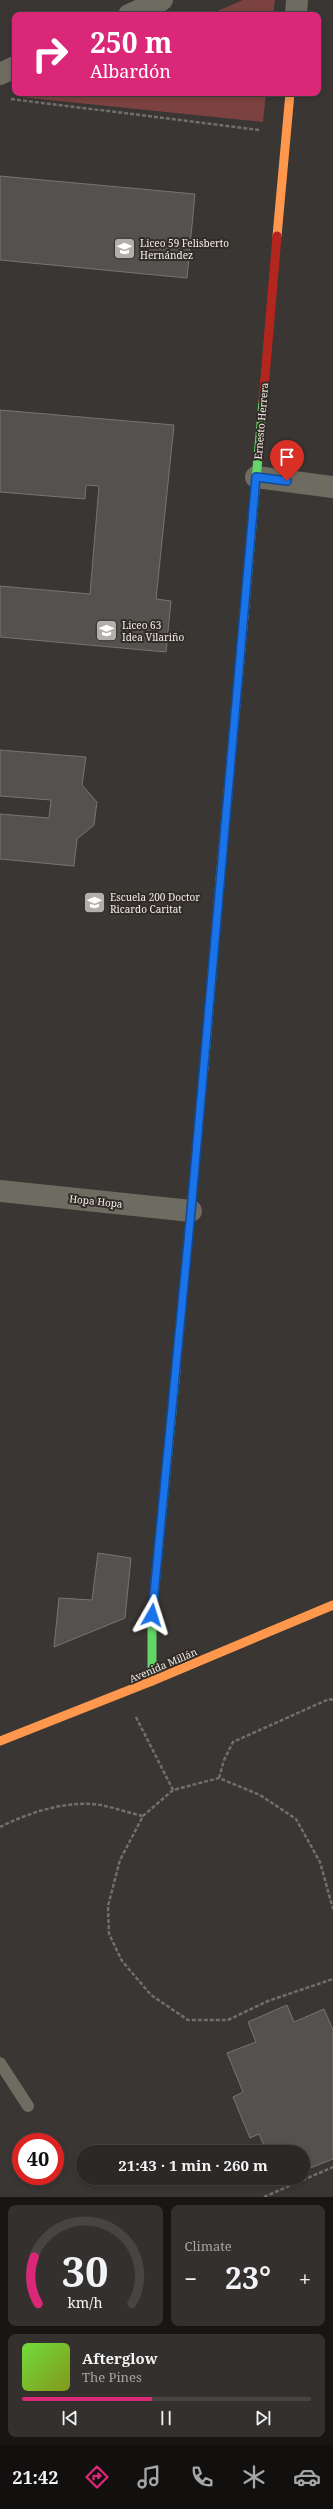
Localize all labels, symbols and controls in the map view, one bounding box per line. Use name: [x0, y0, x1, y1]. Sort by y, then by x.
text: 250 m: [90, 23, 172, 61]
icon: right: [24, 28, 76, 80]
text: Albardón: [90, 59, 171, 83]
school or university icon: Liceo 59 Felisberto Hernández: [112, 236, 138, 262]
place label: Liceo 59 Felisberto Hernández: [140, 236, 229, 262]
street label: Ernesto Herrera: [251, 382, 271, 460]
pin: [270, 440, 304, 481]
icon: arrive: [276, 446, 298, 468]
school or university icon: Liceo 63 Idea Vilariño: [94, 618, 120, 644]
place label: Liceo 63 Idea Vilariño: [122, 618, 184, 644]
school or university icon: Escuela 200 Doctor Ricardo Caritat: [82, 890, 108, 916]
place label: Escuela 200 Doctor Ricardo Caritat: [110, 890, 200, 916]
street label: Hopa Hopa: [69, 1191, 124, 1211]
position arrow: [131, 1594, 173, 1636]
street label: Avenida Millán: [127, 1644, 200, 1686]
speed limit sign: 40: [12, 2133, 64, 2185]
text: 21:43 · 1 min · 260 m: [118, 2155, 268, 2175]
text: Climate: [185, 2237, 232, 2255]
text: 30: [62, 2242, 109, 2298]
text: 23°: [225, 2257, 271, 2298]
text: −: [185, 2263, 197, 2293]
text: +: [299, 2263, 311, 2293]
text: km/h: [68, 2292, 103, 2311]
text: Afterglow: [82, 2348, 158, 2368]
text: The Pines: [82, 2368, 142, 2386]
icon: previous: [59, 2407, 81, 2429]
icon: pause: [155, 2407, 177, 2429]
icon: next: [252, 2407, 274, 2429]
icon: directions: [83, 2463, 111, 2491]
icon: music: [135, 2463, 163, 2491]
icon: phone: [188, 2463, 216, 2491]
icon: climate: [240, 2463, 268, 2491]
icon: car: [293, 2463, 321, 2491]
text: 21:42: [12, 2465, 58, 2489]

